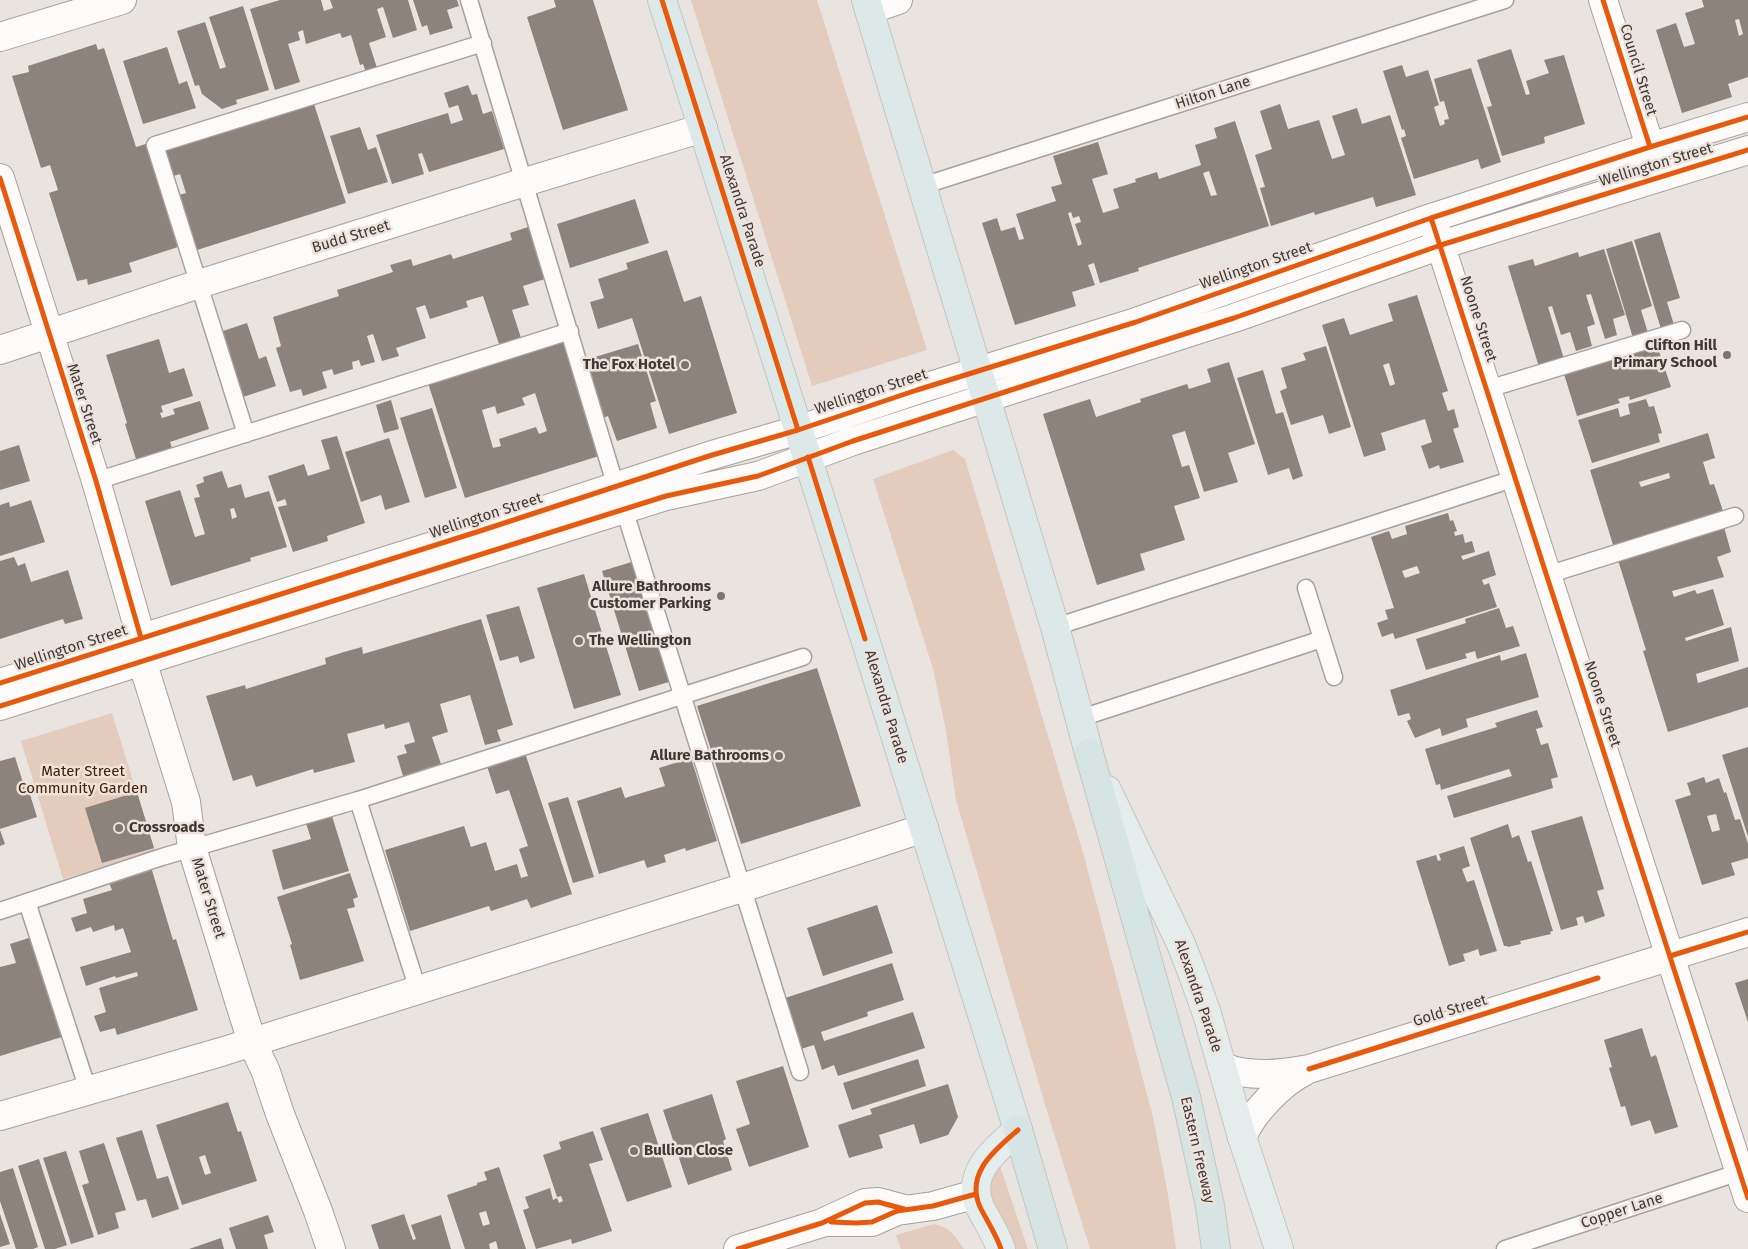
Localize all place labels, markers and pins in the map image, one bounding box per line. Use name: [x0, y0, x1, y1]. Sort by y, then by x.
place label: Clifton Hill Primary School: [1613, 337, 1717, 372]
marker: Clifton Hill Primary School: [1721, 349, 1733, 361]
place label: The Fox Hotel: [583, 356, 675, 374]
marker: The Fox Hotel: [679, 359, 691, 371]
place label: Allure Bathrooms Customer Parking: [590, 578, 711, 613]
marker: Allure Bathrooms Customer Parking: [715, 590, 727, 602]
place label: The Wellington: [589, 632, 691, 650]
marker: The Wellington: [573, 635, 585, 647]
place label: Allure Bathrooms: [650, 747, 769, 765]
marker: Allure Bathrooms: [773, 750, 785, 762]
place label: Crossroads: [129, 819, 205, 837]
marker: Crossroads: [113, 822, 125, 834]
place label: Bullion Close: [644, 1142, 733, 1160]
marker: Bullion Close: [628, 1145, 640, 1157]

